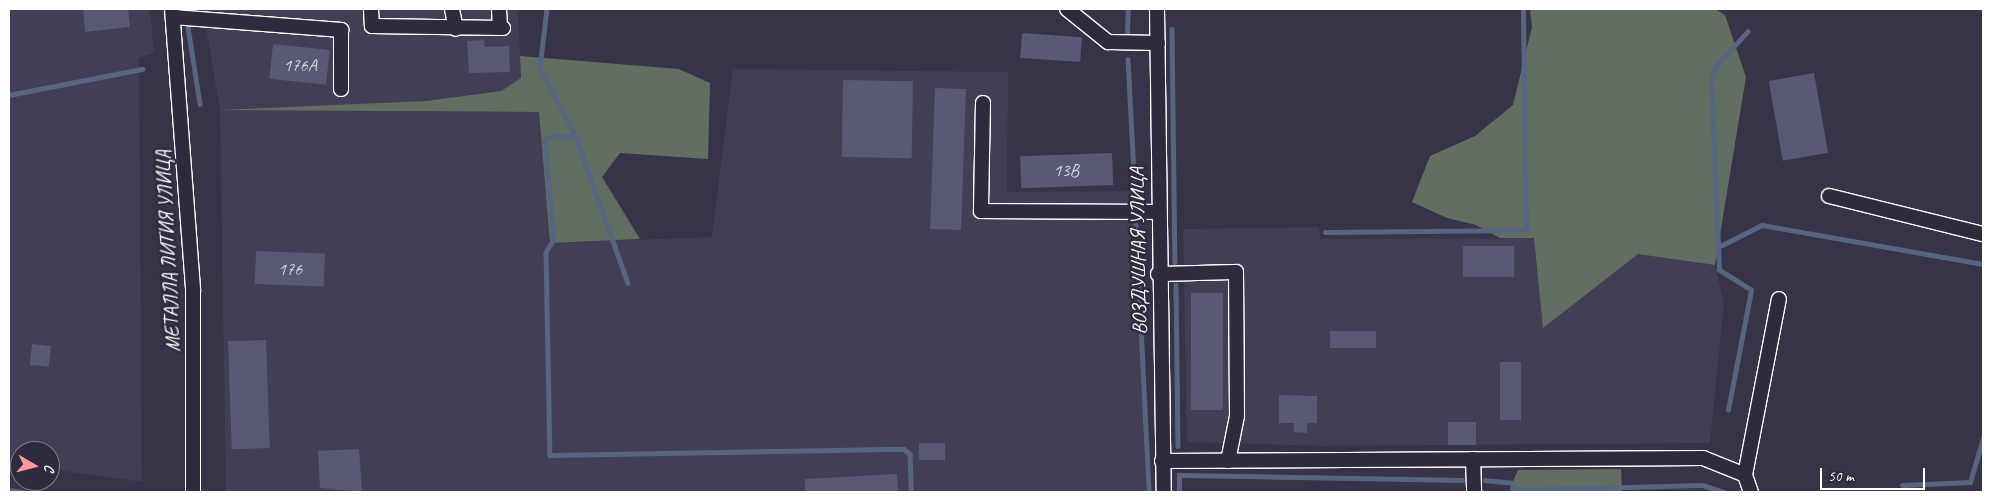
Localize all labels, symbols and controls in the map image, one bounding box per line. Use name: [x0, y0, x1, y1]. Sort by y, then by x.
house number: 176А: [283, 54, 317, 76]
street label: МЕТАЛЛА ЛИТИЯ УЛИЦА: [151, 149, 185, 353]
house number: 13В: [1053, 159, 1079, 181]
street label: ВОЗДУШНАЯ УЛИЦА: [1125, 167, 1151, 335]
house number: 176: [278, 258, 302, 280]
north arrow: [10, 441, 60, 491]
scale bar: [1822, 458, 1927, 490]
text: С: [40, 463, 58, 473]
text: 50 m: [1828, 467, 1854, 486]

